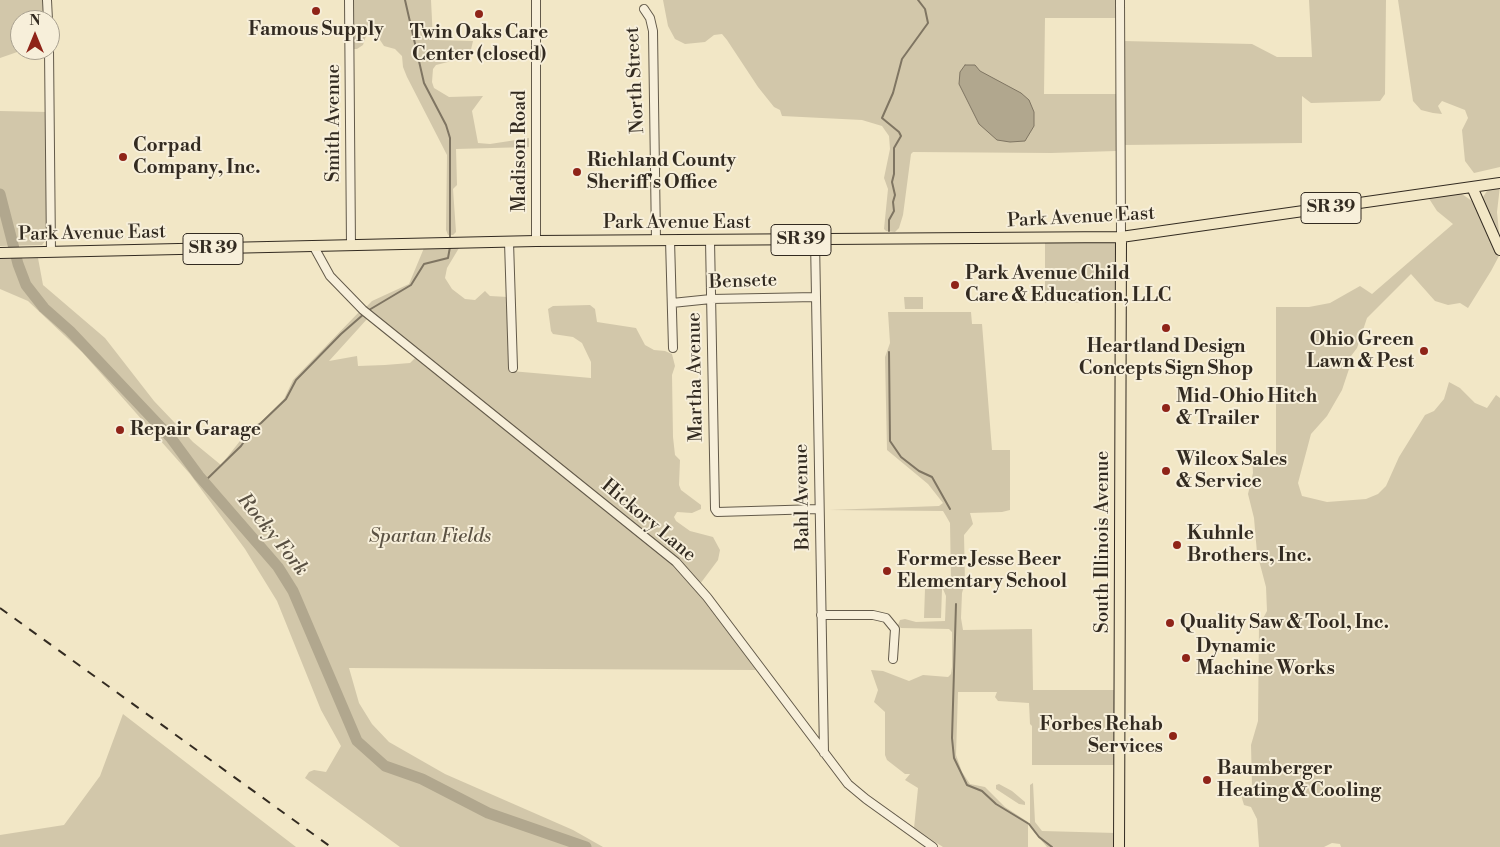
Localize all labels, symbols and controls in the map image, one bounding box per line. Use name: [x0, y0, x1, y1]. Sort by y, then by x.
marker: Famous Supply: [310, 5, 322, 17]
marker: Twin Oaks Care Center (closed): [473, 8, 485, 20]
north arrow: [10, 10, 60, 60]
text: N: [29, 12, 41, 30]
place label: Famous Supply: [248, 19, 384, 41]
place label: Twin Oaks Care Center (closed): [410, 22, 548, 66]
street label: North Street: [622, 26, 650, 134]
street label: Smith Avenue: [323, 64, 345, 182]
street label: Madison Road: [509, 90, 531, 212]
place label: Corpad Company, Inc.: [133, 135, 260, 179]
place label: Richland County Sheriff's Office: [587, 150, 736, 194]
marker: Corpad Company, Inc.: [117, 151, 129, 163]
marker: Richland County Sheriff's Office: [571, 166, 583, 178]
road number: SR 39: [1301, 192, 1361, 224]
street label: Park Avenue East: [1007, 203, 1155, 233]
street label: Park Avenue East: [603, 212, 751, 234]
street label: Park Avenue East: [18, 221, 166, 247]
road number: SR 39: [771, 224, 831, 256]
road number: SR 39: [183, 233, 243, 264]
place label: Park Avenue Child Care & Education, LLC: [965, 263, 1171, 307]
street label: Bensete: [708, 269, 778, 295]
marker: Park Avenue Child Care & Education, LLC: [949, 279, 961, 291]
street label: Martha Avenue: [683, 312, 709, 442]
marker: Heartland Design Concepts Sign Shop: [1160, 322, 1172, 334]
place label: Ohio Green Lawn & Pest: [1307, 329, 1414, 373]
place label: Heartland Design Concepts Sign Shop: [1079, 336, 1253, 380]
marker: Ohio Green Lawn & Pest: [1418, 345, 1430, 357]
place label: Mid-Ohio Hitch & Trailer: [1176, 386, 1317, 430]
marker: Mid-Ohio Hitch & Trailer: [1160, 402, 1172, 414]
place label: Repair Garage: [130, 419, 261, 441]
marker: Repair Garage: [114, 424, 126, 436]
street label: Bahl Avenue: [791, 444, 815, 550]
place label: Wilcox Sales & Service: [1176, 449, 1287, 493]
street label: South Illinois Avenue: [1092, 451, 1114, 633]
marker: Wilcox Sales & Service: [1160, 465, 1172, 477]
street label: Hickory Lane: [596, 475, 700, 567]
water label: Rocky Fork: [231, 489, 313, 581]
place label: Kuhnle Brothers, Inc.: [1187, 523, 1312, 567]
park label: Spartan Fields: [369, 526, 491, 548]
marker: Kuhnle Brothers, Inc.: [1171, 539, 1183, 551]
place label: Former Jesse Beer Elementary School: [897, 549, 1067, 593]
marker: Former Jesse Beer Elementary School: [881, 565, 893, 577]
place label: Quality Saw & Tool, Inc.: [1180, 612, 1389, 634]
marker: Quality Saw & Tool, Inc.: [1164, 617, 1176, 629]
place label: Dynamic Machine Works: [1196, 636, 1335, 680]
marker: Dynamic Machine Works: [1180, 652, 1192, 664]
place label: Forbes Rehab Services: [1039, 714, 1163, 758]
marker: Forbes Rehab Services: [1167, 730, 1179, 742]
place label: Baumberger Heating & Cooling: [1217, 758, 1381, 802]
marker: Baumberger Heating & Cooling: [1201, 774, 1213, 786]

